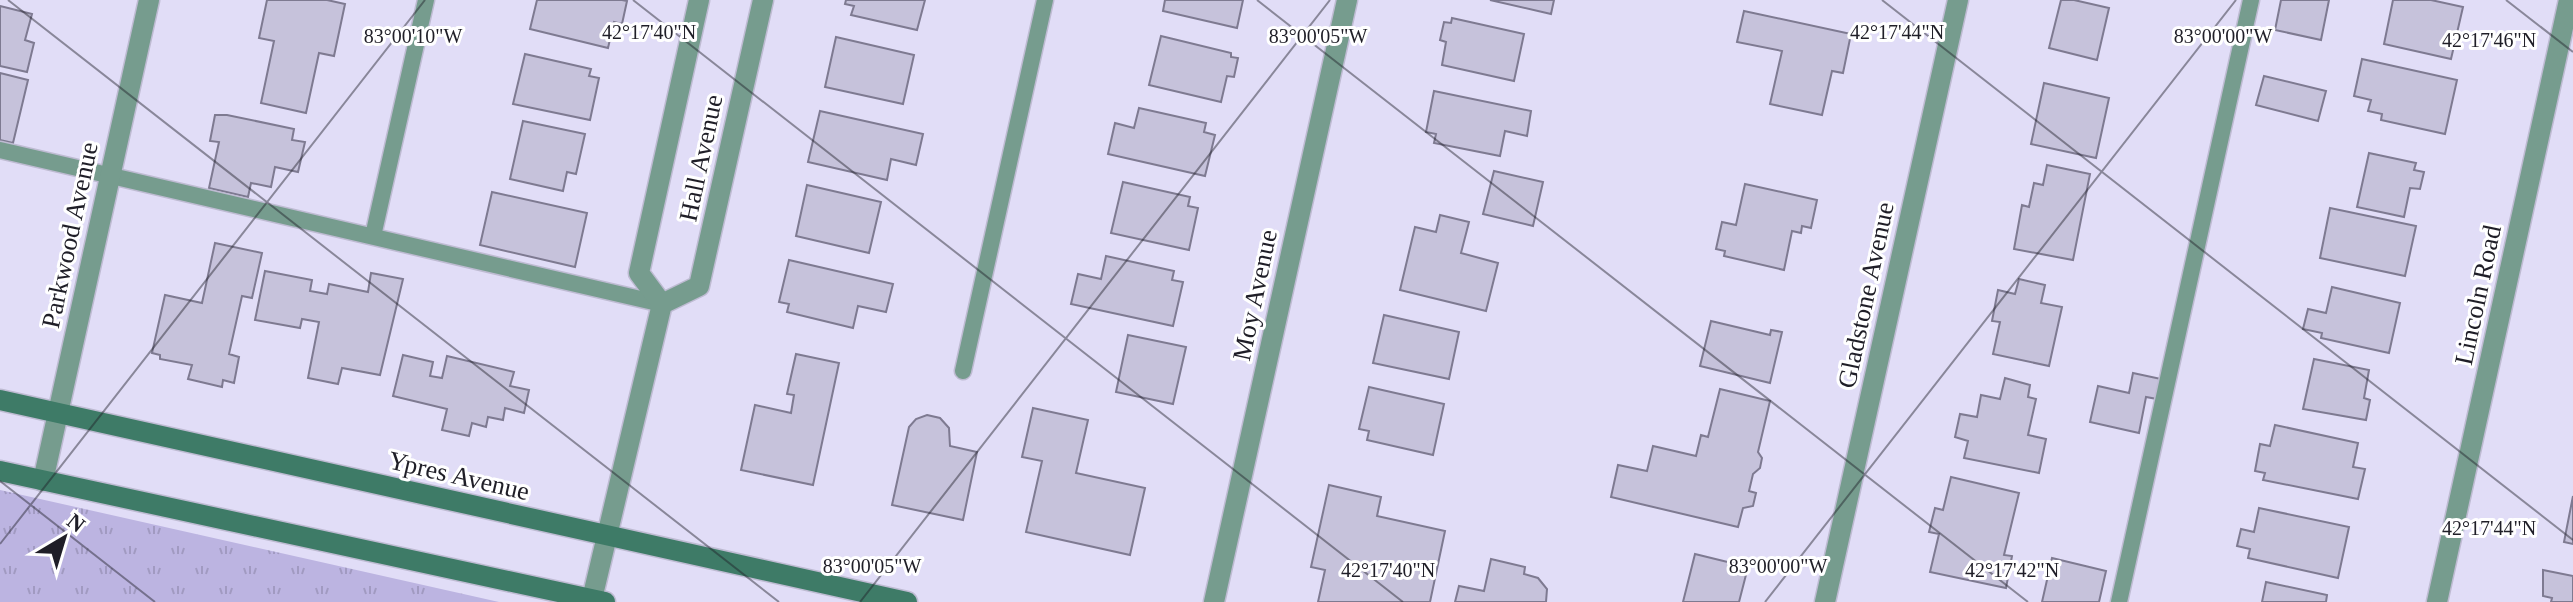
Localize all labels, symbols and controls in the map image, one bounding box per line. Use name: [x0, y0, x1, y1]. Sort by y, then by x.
text: 42°17'40"N: [602, 21, 696, 43]
text: 42°17'44"N: [1850, 21, 1944, 43]
text: 83°00'10"W: [364, 25, 462, 47]
text: 83°00'05"W: [1269, 25, 1367, 47]
text: 83°00'00"W: [2174, 25, 2272, 47]
text: 42°17'46"N: [2442, 29, 2536, 51]
street label: Hall Avenue: [673, 92, 729, 224]
street label: Parkwood Avenue: [36, 139, 104, 331]
street label: Gladstone Avenue: [1832, 199, 1900, 391]
street label: Lincoln Road: [2449, 222, 2507, 368]
street label: Moy Avenue: [1227, 227, 1283, 363]
street label: Ypres Avenue: [386, 446, 532, 506]
north arrow: [24, 498, 104, 578]
text: N: [62, 508, 90, 537]
text: 42°17'44"N: [2442, 517, 2536, 539]
text: 83°00'05"W: [823, 555, 921, 577]
text: 83°00'00"W: [1729, 555, 1827, 577]
text: 42°17'40"N: [1341, 559, 1435, 581]
text: 42°17'42"N: [1965, 559, 2059, 581]

